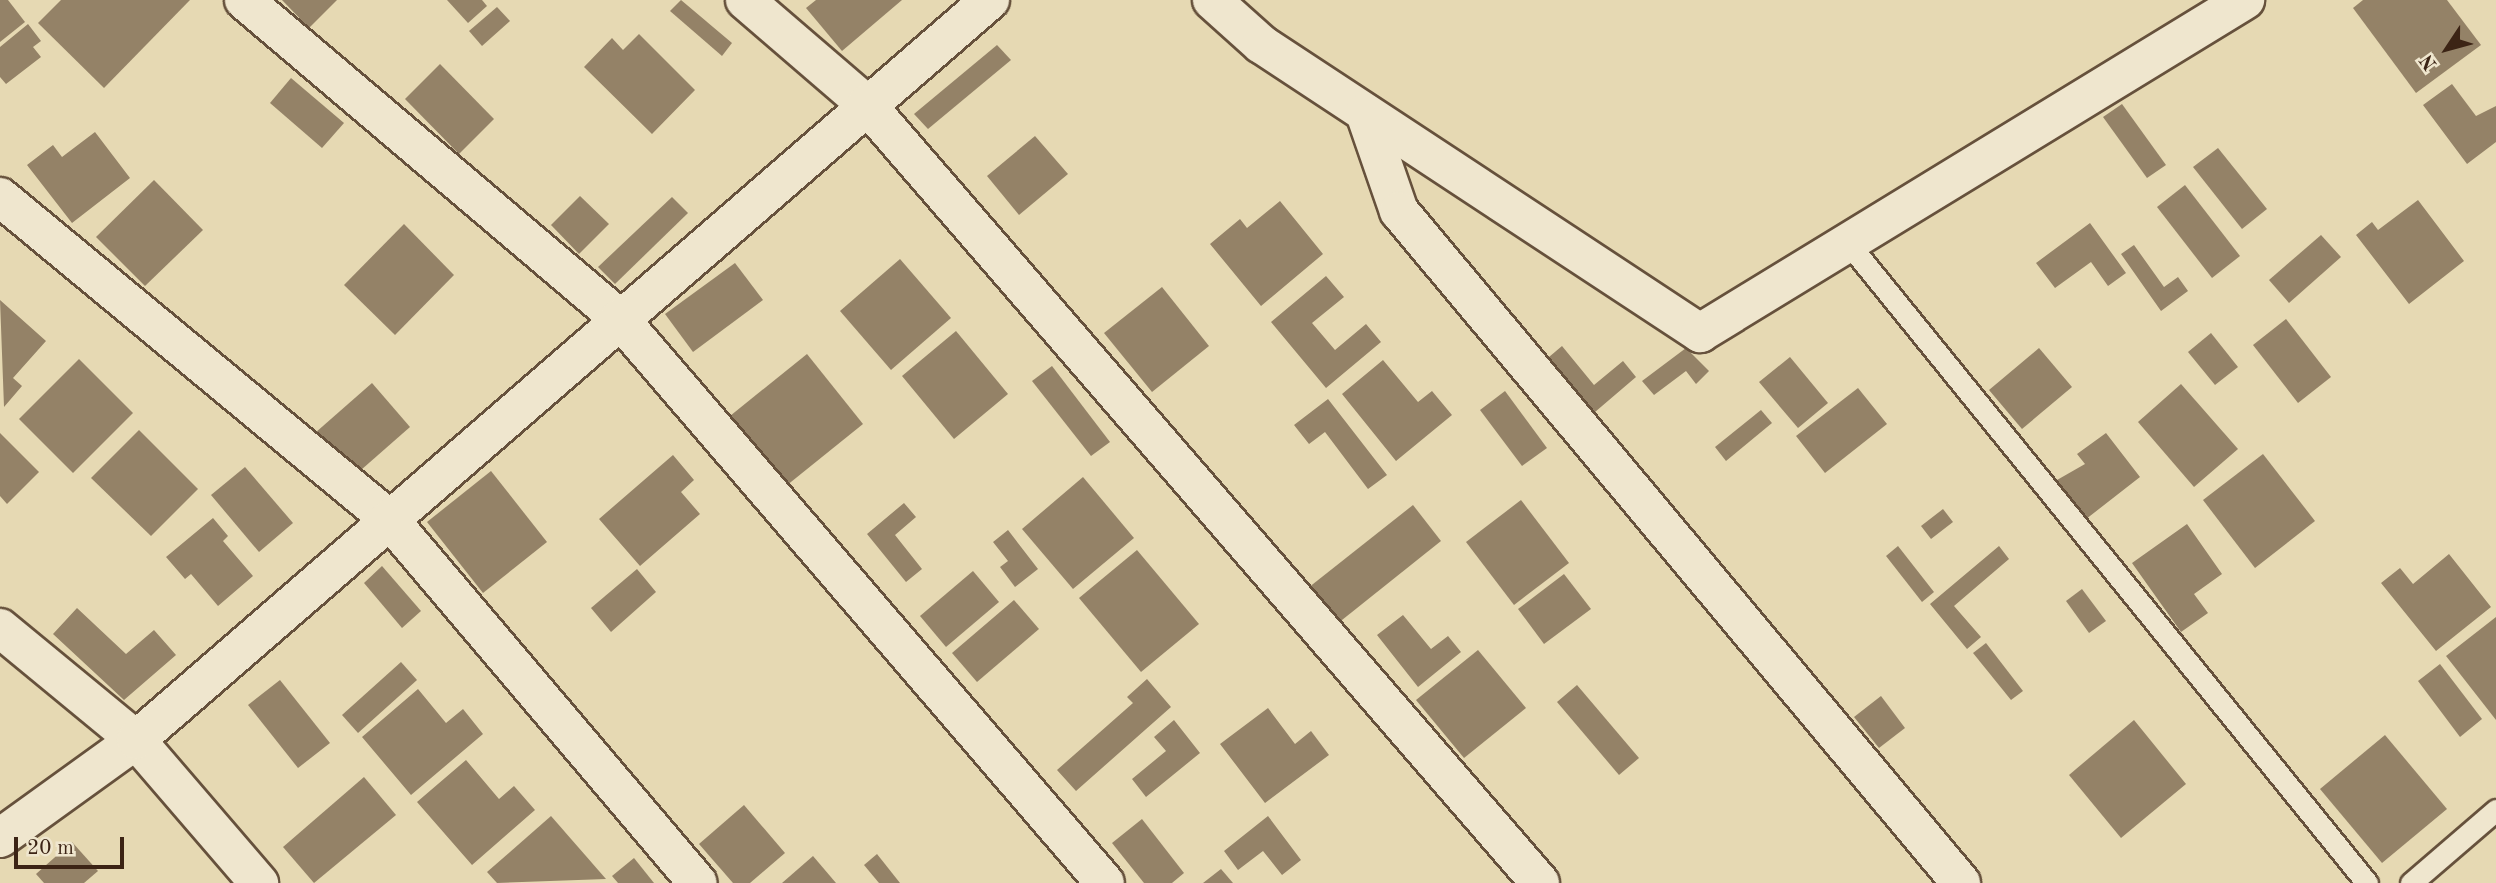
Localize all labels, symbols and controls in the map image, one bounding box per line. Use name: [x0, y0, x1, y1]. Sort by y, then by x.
north arrow: [2412, 14, 2482, 84]
text: N: [2418, 50, 2442, 73]
scale bar: [18, 824, 128, 868]
text: 20 m: [27, 838, 74, 859]

